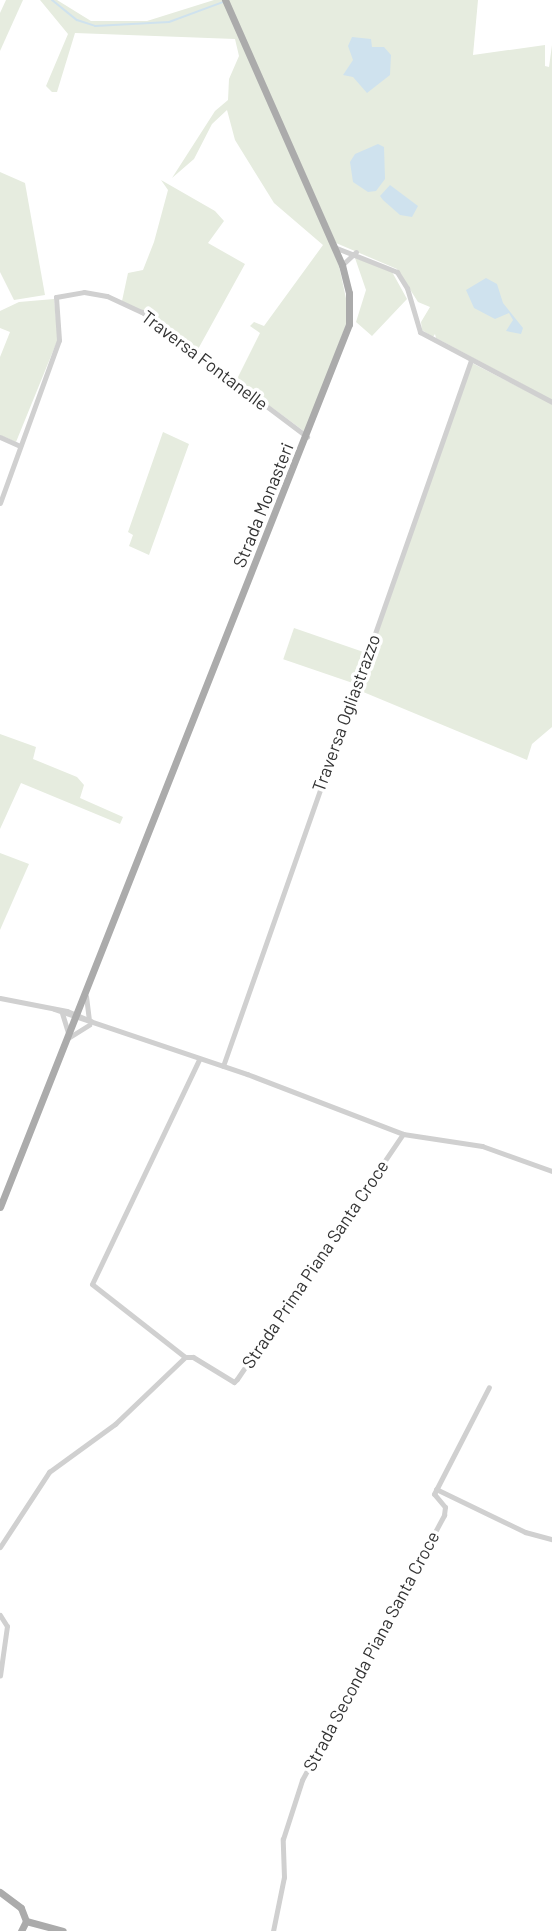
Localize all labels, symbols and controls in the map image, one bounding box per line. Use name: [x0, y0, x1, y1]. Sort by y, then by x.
street label: Traversa Fontanelle: [138, 305, 272, 415]
street label: Strada Monasteri: [228, 439, 298, 571]
street label: Traversa Ogliastrazzo: [307, 631, 385, 795]
street label: Strada Prima Piana Santa Croce: [237, 1156, 393, 1372]
street label: Strada Seconda Piana Santa Croce: [298, 1527, 444, 1775]

